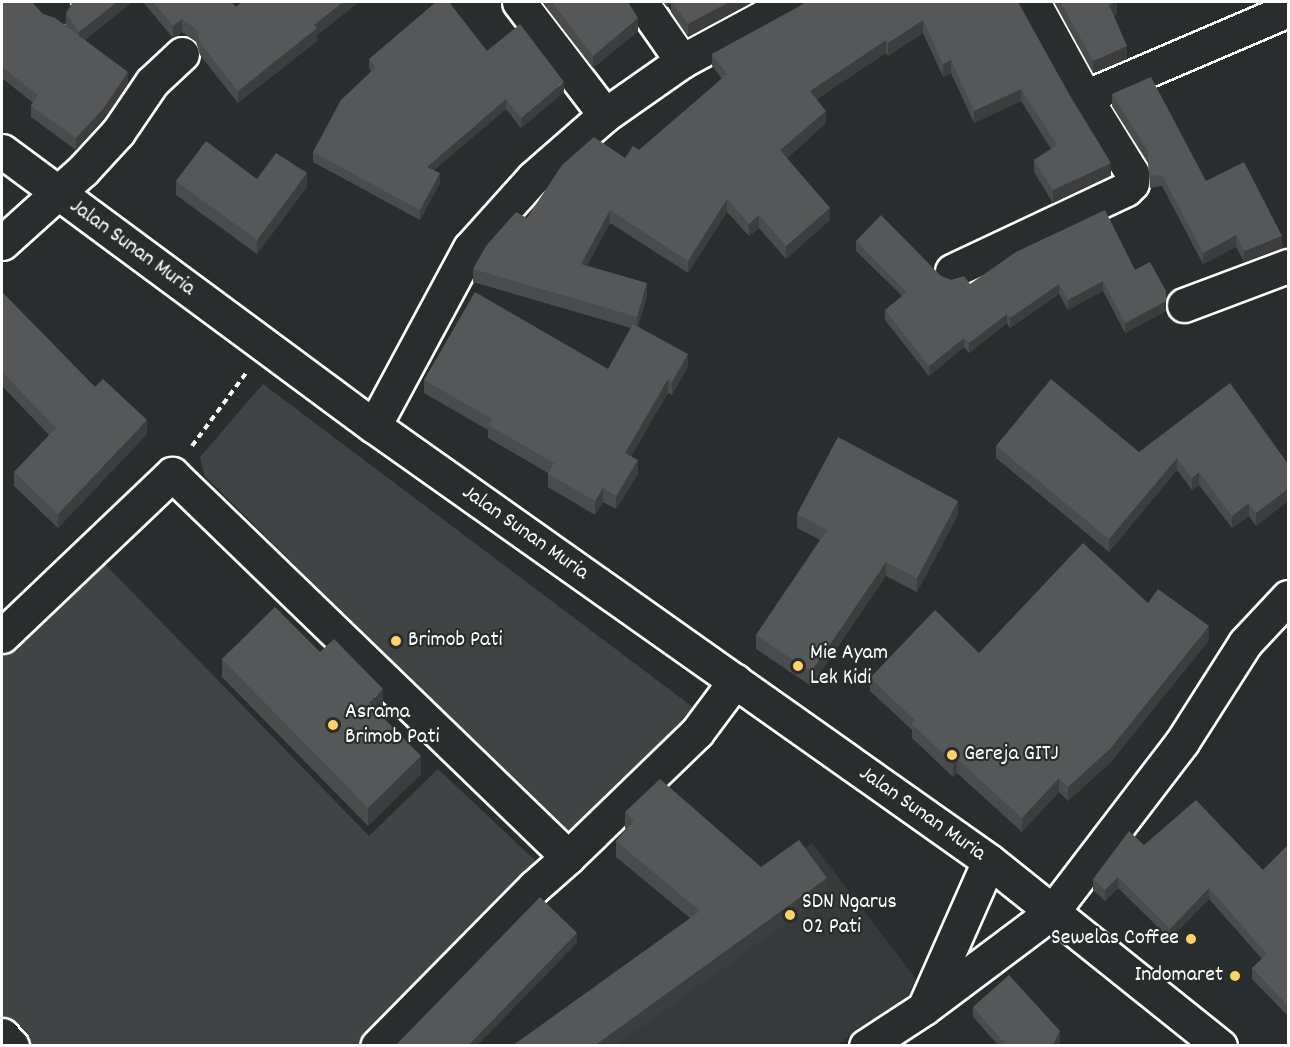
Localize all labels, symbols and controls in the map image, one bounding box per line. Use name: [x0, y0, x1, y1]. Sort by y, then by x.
street label: Jalan Sunan Muria: [64, 194, 200, 302]
street label: Jalan Sunan Muria: [456, 480, 594, 586]
place label: Brimob Pati: [408, 628, 503, 654]
marker: Brimob Pati: [389, 634, 403, 648]
place label: Mie Ayam Lek Kidi: [810, 640, 888, 692]
marker: Mie Ayam Lek Kidi: [791, 659, 805, 673]
place label: Asrama Brimob Pati: [345, 699, 440, 750]
marker: Asrama Brimob Pati: [326, 718, 340, 732]
place label: Gereja GITJ: [964, 742, 1058, 768]
marker: Gereja GITJ: [945, 748, 959, 762]
street label: Jalan Sunan Muria: [853, 761, 991, 867]
place label: SDN Ngarus 02 Pati: [802, 889, 897, 940]
marker: SDN Ngarus 02 Pati: [783, 908, 797, 922]
place label: Sewelas Coffee: [1051, 926, 1179, 952]
marker: Sewelas Coffee: [1184, 932, 1198, 946]
place label: Indomaret: [1135, 963, 1223, 989]
marker: Indomaret: [1228, 969, 1242, 983]

